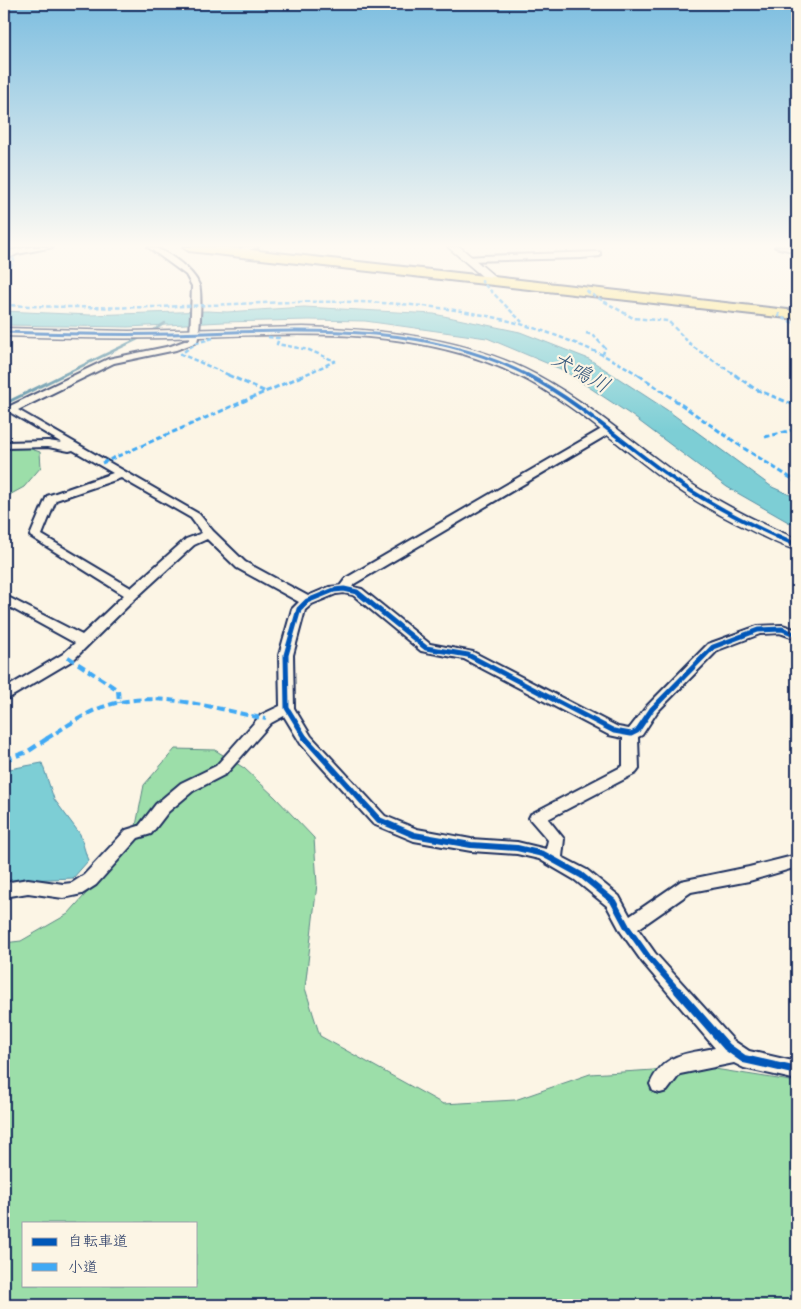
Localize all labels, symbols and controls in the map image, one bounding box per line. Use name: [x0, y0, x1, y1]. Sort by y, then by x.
water label: 犬鳴川: [547, 345, 615, 399]
legend: [22, 1222, 198, 1286]
text: 自転車道: [68, 1232, 128, 1251]
text: 小道: [68, 1258, 98, 1277]

